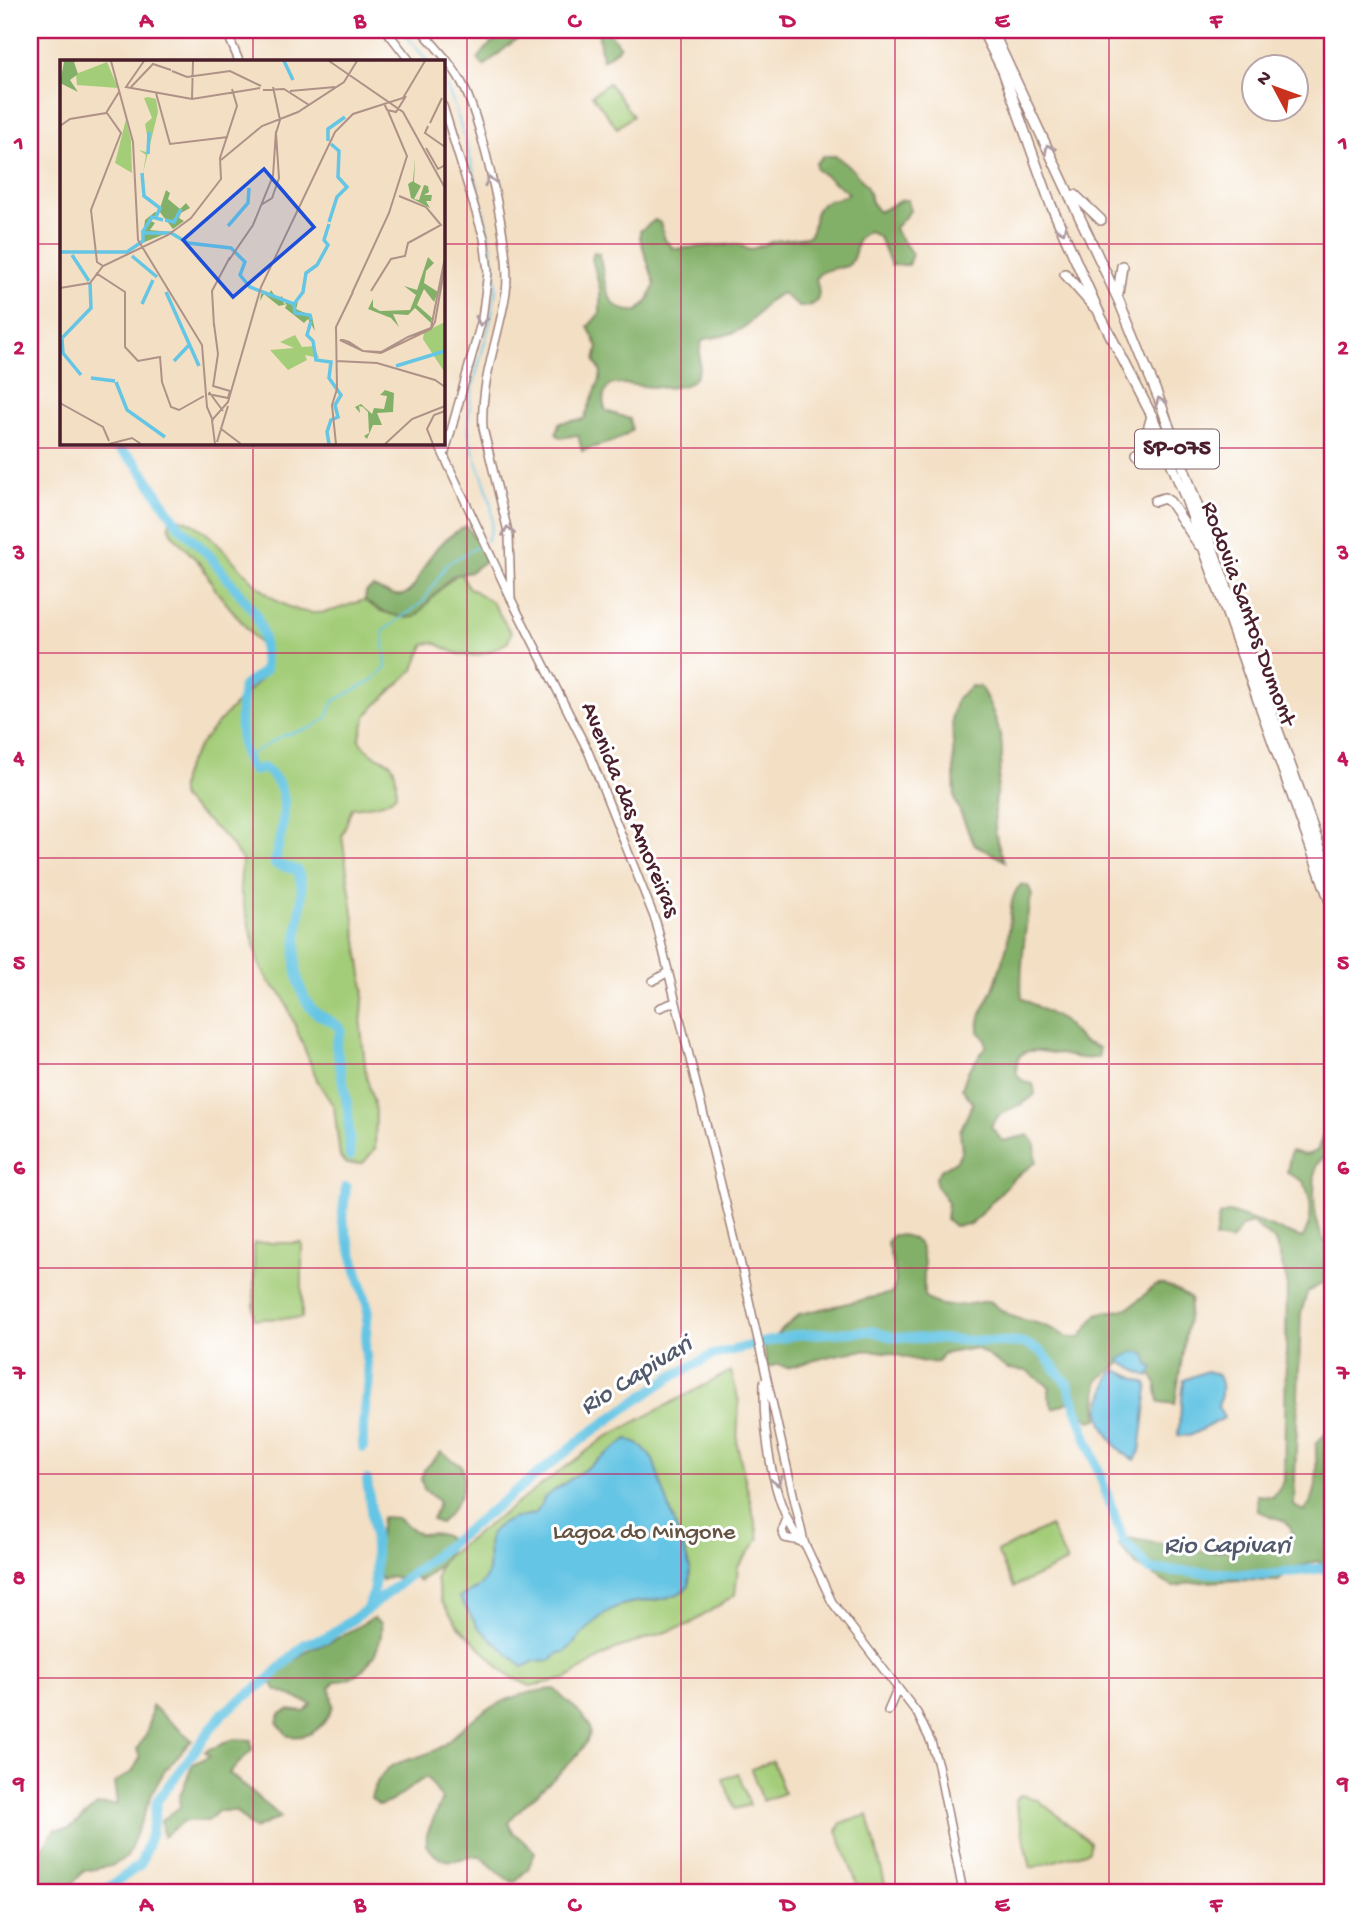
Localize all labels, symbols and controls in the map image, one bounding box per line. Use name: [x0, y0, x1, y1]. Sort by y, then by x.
text: A: [138, 9, 154, 36]
text: B: [353, 9, 367, 36]
text: C: [568, 9, 583, 36]
text: D: [779, 9, 797, 36]
text: E: [995, 9, 1011, 36]
text: F: [1209, 9, 1224, 36]
north arrow: [1240, 52, 1310, 122]
inset map: [60, 60, 444, 444]
text: N: [1252, 67, 1278, 91]
text: 1: [13, 131, 24, 158]
text: 1: [1337, 131, 1348, 158]
one-way arrow: [1043, 144, 1057, 156]
one-way arrow: [484, 175, 498, 187]
one-way arrow: [1054, 222, 1068, 234]
one-way arrow: [475, 315, 490, 327]
text: 2: [13, 336, 25, 363]
text: 2: [1337, 336, 1349, 363]
one-way arrow: [1154, 397, 1168, 409]
road number: SP-075: [1135, 430, 1219, 468]
street label: Rodovia Santos Dumont: [1193, 498, 1302, 732]
one-way arrow: [501, 525, 516, 537]
text: 3: [12, 541, 25, 568]
text: 3: [1336, 541, 1349, 568]
street label: Avenida das Amoreiras: [573, 698, 686, 923]
text: 4: [13, 746, 25, 773]
text: 4: [1337, 746, 1349, 773]
text: 5: [13, 951, 25, 978]
text: 5: [1337, 951, 1349, 978]
text: 6: [13, 1156, 26, 1183]
text: 6: [1337, 1156, 1350, 1183]
water label: Rio Capivari: [575, 1329, 702, 1424]
text: 7: [12, 1361, 26, 1388]
text: 7: [1336, 1361, 1350, 1388]
one-way arrow: [768, 1475, 783, 1487]
park label: Lagoa do Mingone: [553, 1519, 736, 1548]
water label: Rio Capivari: [1164, 1532, 1294, 1563]
text: 8: [13, 1566, 26, 1593]
text: 8: [1337, 1566, 1350, 1593]
text: 9: [12, 1771, 25, 1798]
text: 9: [1336, 1771, 1349, 1798]
text: A: [138, 1893, 154, 1920]
text: B: [353, 1893, 367, 1920]
text: C: [568, 1893, 583, 1920]
text: D: [779, 1893, 797, 1920]
text: E: [995, 1893, 1011, 1920]
text: F: [1209, 1893, 1224, 1920]

